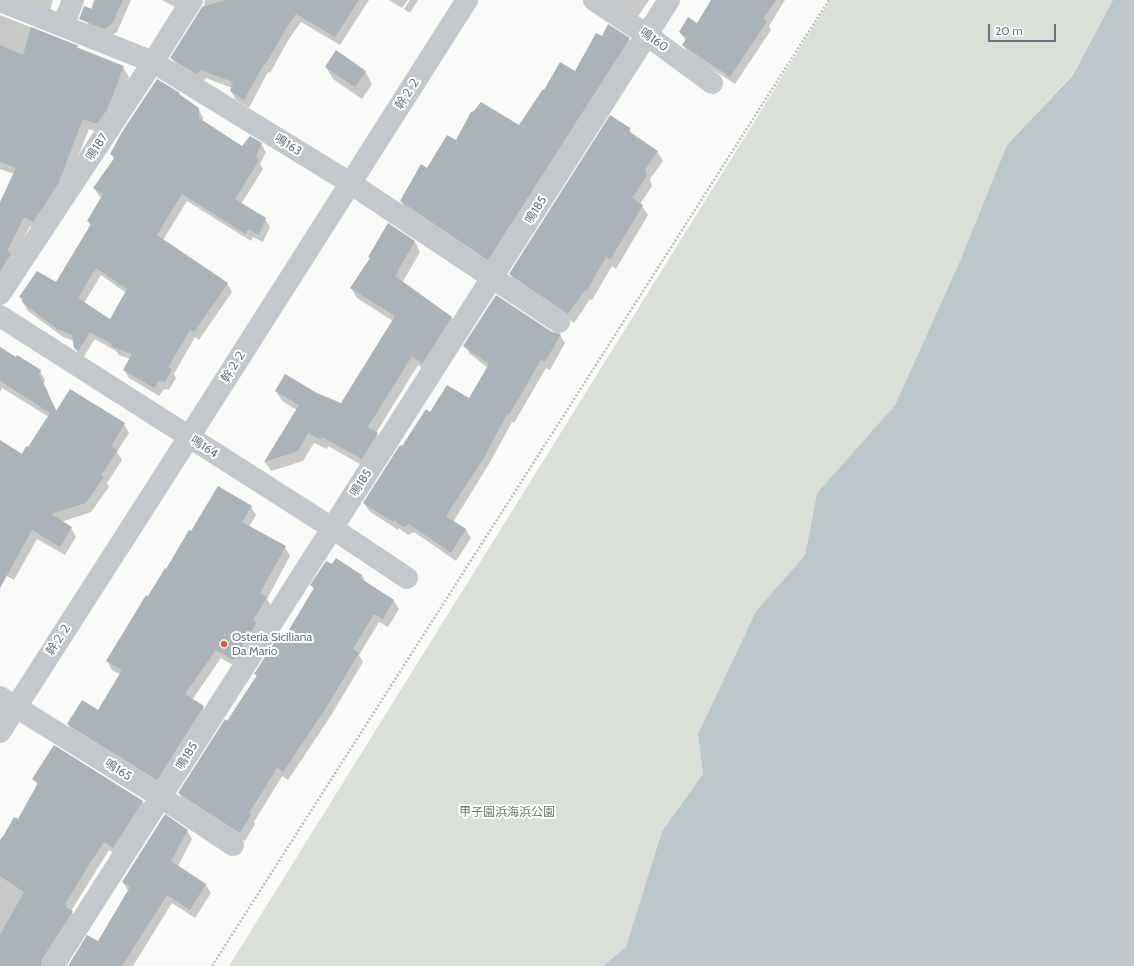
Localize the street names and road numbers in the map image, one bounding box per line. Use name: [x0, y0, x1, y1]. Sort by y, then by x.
street label: 鳴160: [637, 25, 671, 55]
street label: 幹２２: [392, 74, 424, 112]
street label: 鳴187: [83, 131, 111, 163]
street label: 鳴163: [272, 131, 304, 159]
street label: 鳴185: [522, 194, 550, 226]
street label: 幹２２: [218, 347, 250, 385]
street label: 鳴164: [188, 433, 220, 461]
street label: 鳴185: [347, 467, 375, 499]
street label: 幹２２: [43, 620, 75, 658]
street label: 鳴185: [173, 740, 201, 772]
street label: 鳴165: [102, 756, 134, 784]

